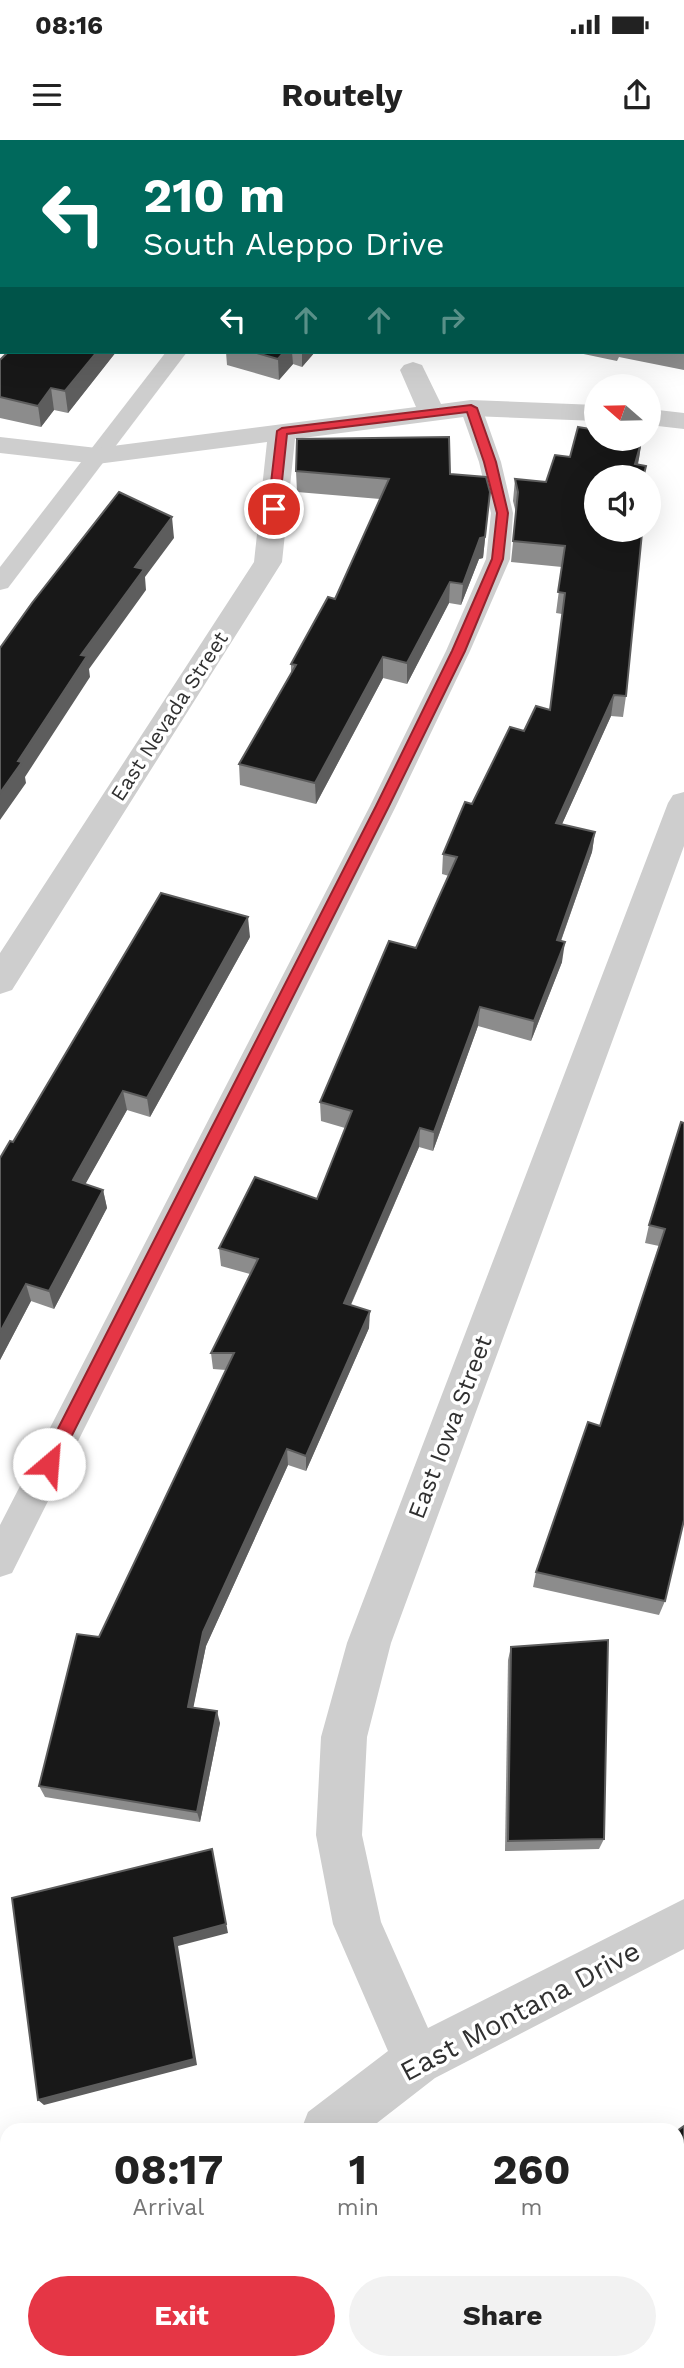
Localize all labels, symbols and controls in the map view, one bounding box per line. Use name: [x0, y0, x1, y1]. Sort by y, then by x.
text: 08:16: [35, 10, 103, 40]
icon: menu: [28, 76, 66, 114]
text: Routely: [281, 76, 403, 114]
icon: share: [618, 76, 656, 114]
text: 210 m: [143, 166, 285, 224]
icon: left: [28, 168, 119, 259]
text: South Aleppo Drive: [143, 225, 445, 263]
icon: left: [214, 301, 252, 339]
icon: ahead: [287, 301, 325, 339]
icon: ahead: [360, 301, 398, 339]
icon: right: [433, 301, 471, 339]
north arrow: [584, 374, 662, 452]
map controls: [584, 374, 661, 542]
button: sound: [584, 465, 661, 542]
pin: [244, 479, 304, 539]
icon: arrive: [255, 490, 293, 528]
street label: East Nevada Street: [105, 626, 233, 805]
street label: East Iowa Street: [402, 1331, 498, 1523]
position arrow: [12, 1427, 86, 1501]
street label: East Montana Drive: [395, 1934, 645, 2088]
text: 08:17: [114, 2145, 223, 2194]
text: 1: [349, 2145, 367, 2194]
text: 260: [493, 2145, 570, 2194]
text: Arrival: [132, 2194, 204, 2221]
text: min: [337, 2194, 379, 2221]
text: m: [521, 2194, 542, 2221]
button: Exit: [28, 2276, 335, 2356]
button: Share: [349, 2276, 656, 2356]

